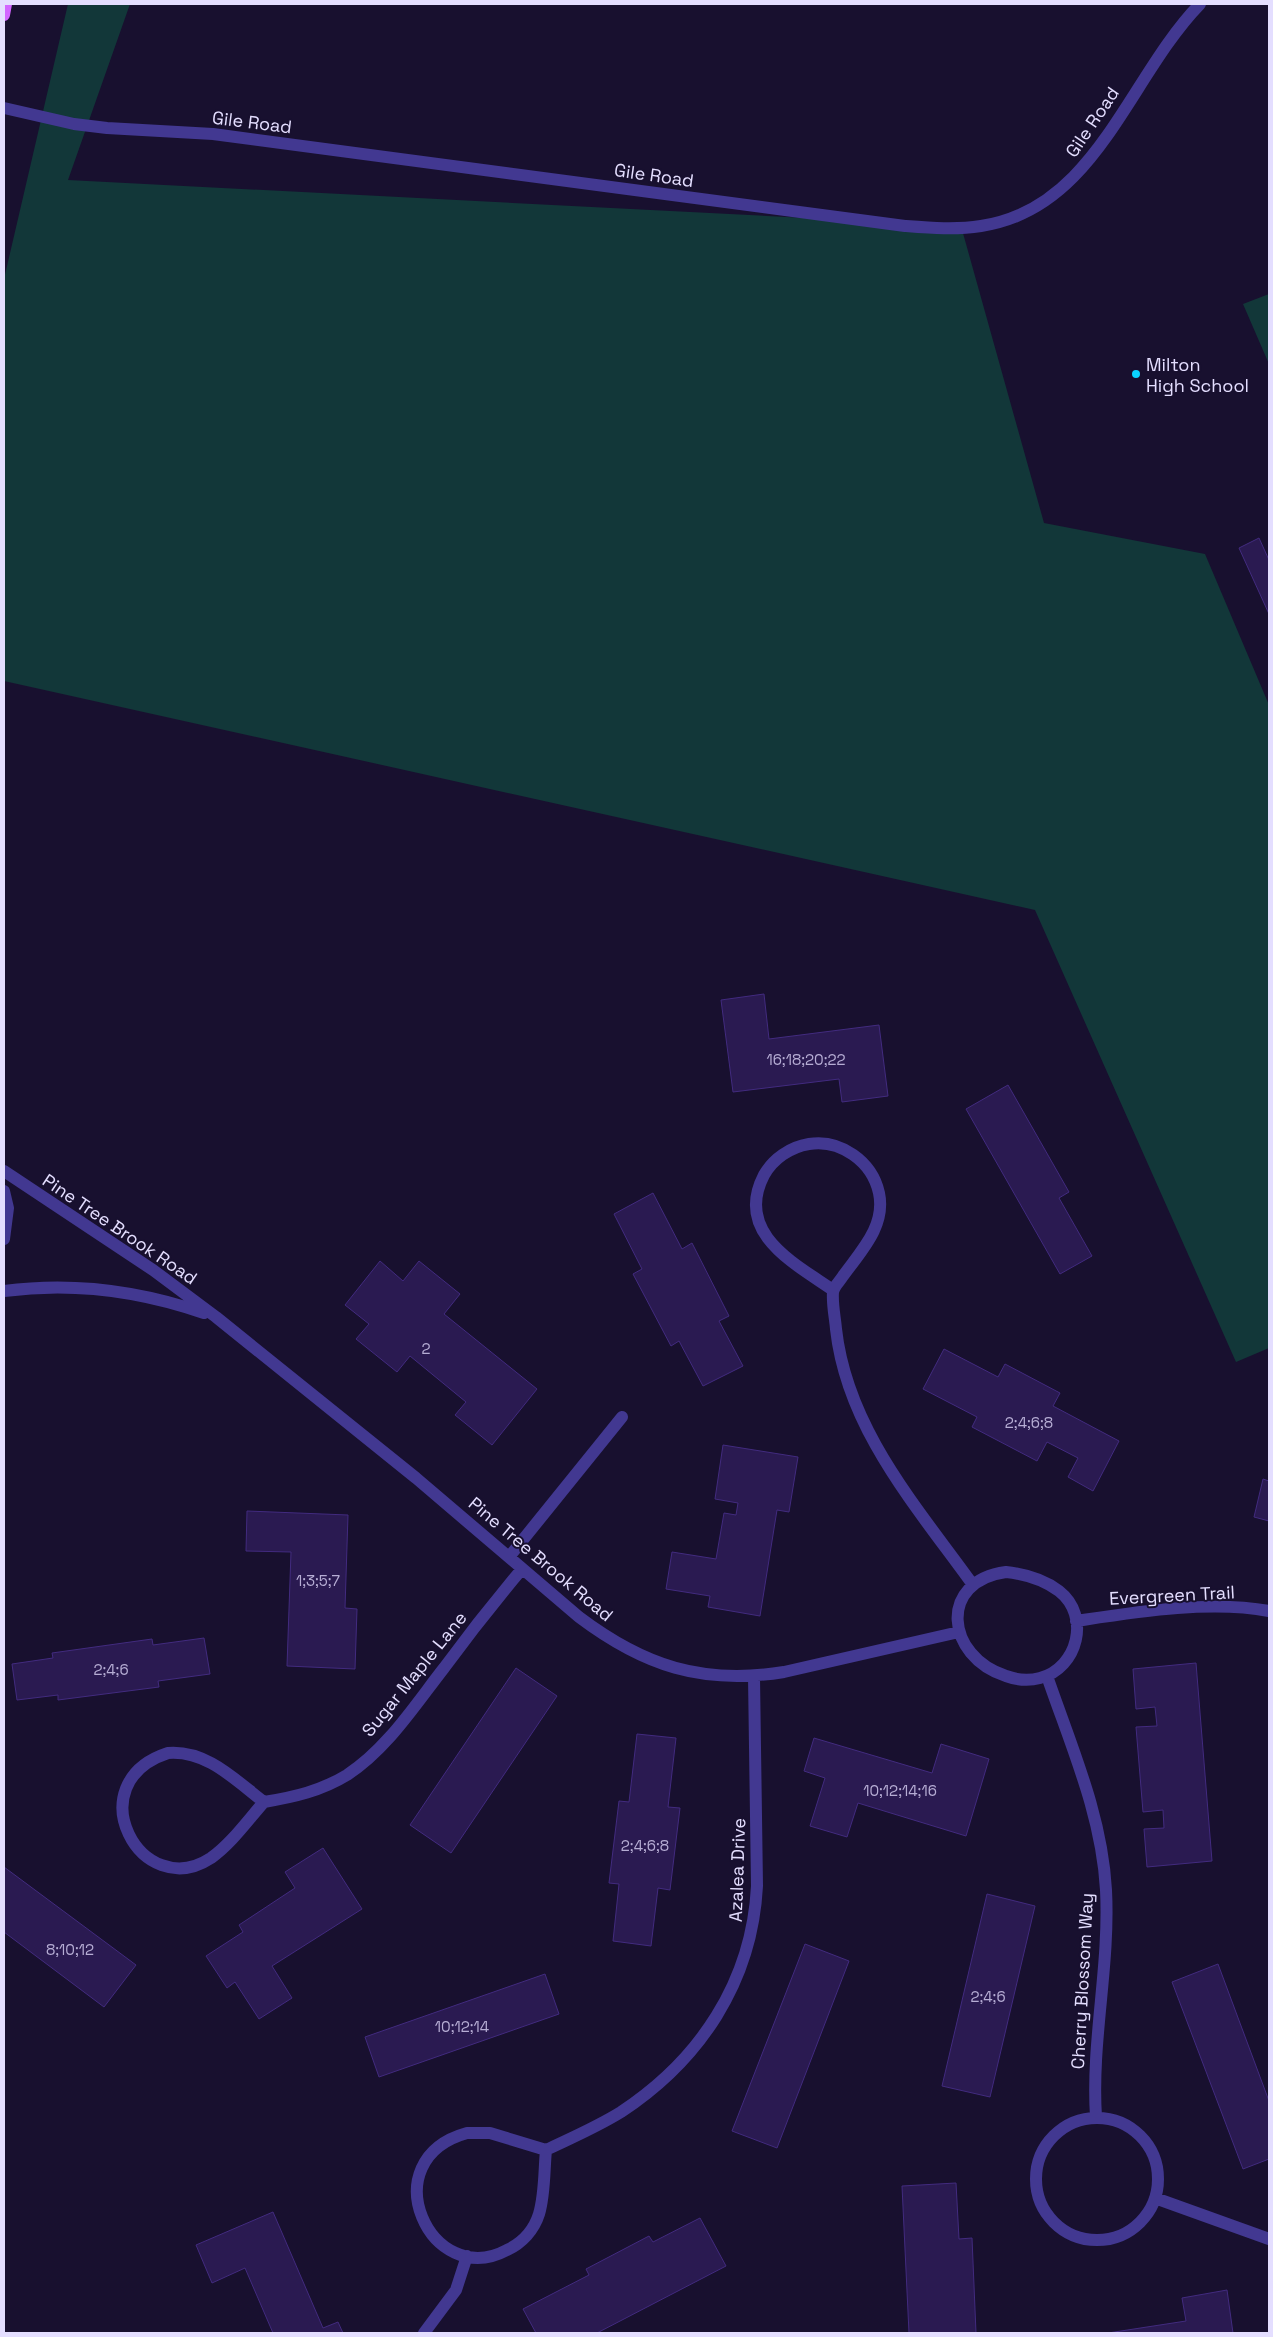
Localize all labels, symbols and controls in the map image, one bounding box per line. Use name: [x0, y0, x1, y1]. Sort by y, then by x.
street label: Gile Road: [1060, 82, 1124, 162]
street label: Gile Road: [211, 106, 293, 138]
street label: Gile Road: [613, 158, 695, 192]
place label: Milton High School: [1146, 353, 1249, 397]
marker: Milton High School: [1130, 368, 1142, 380]
house number: 16;18;20;22: [766, 1050, 846, 1069]
street label: Pine Tree Brook Road: [38, 1169, 202, 1289]
house number: 2: [421, 1339, 431, 1358]
house number: 2;4;6;8: [1005, 1413, 1053, 1432]
street label: Pine Tree Brook Road: [464, 1492, 618, 1626]
house number: 1;3;5;7: [296, 1571, 340, 1590]
street label: Evergreen Trail: [1108, 1580, 1236, 1610]
street label: Sugar Maple Lane: [356, 1607, 472, 1741]
house number: 2;4;6: [93, 1660, 129, 1679]
house number: 10;12;14;16: [863, 1781, 937, 1800]
street label: Azalea Drive: [724, 1818, 750, 1922]
house number: 2;4;6;8: [621, 1836, 669, 1855]
street label: Cherry Blossom Way: [1066, 1892, 1098, 2070]
house number: 8;10;12: [46, 1940, 94, 1959]
house number: 2;4;6: [970, 1987, 1006, 2006]
house number: 10;12;14: [435, 2017, 489, 2036]

